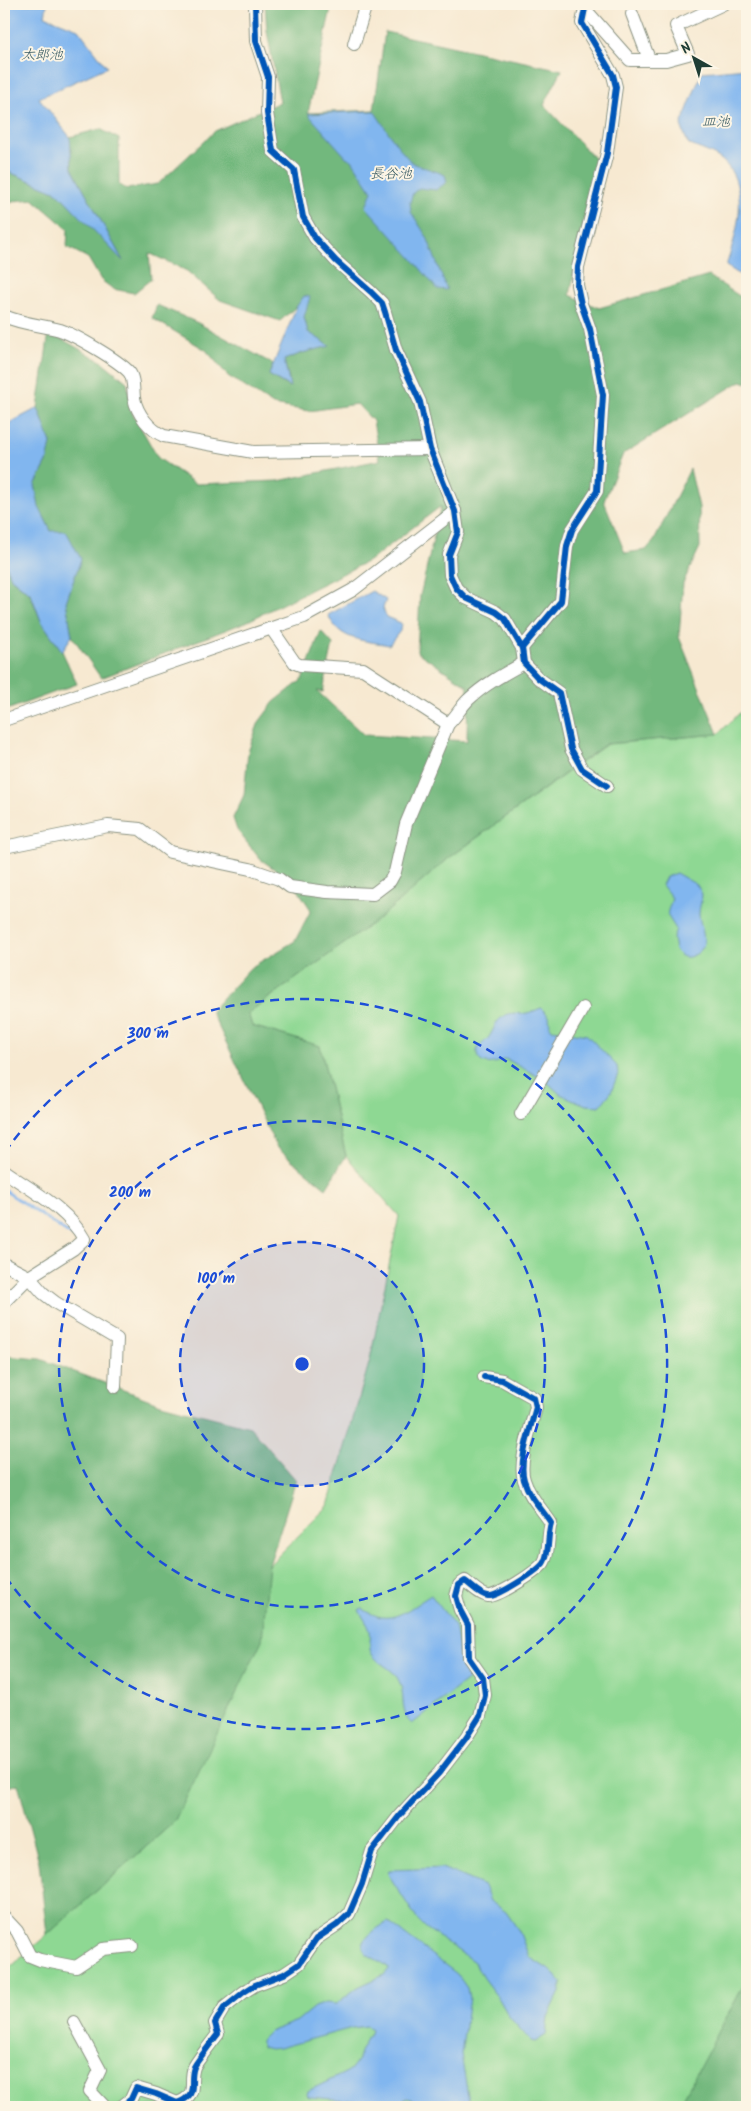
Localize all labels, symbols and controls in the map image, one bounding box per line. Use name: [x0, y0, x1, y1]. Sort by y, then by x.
north arrow: [668, 32, 718, 82]
text: N: [676, 37, 697, 60]
water label: 太郎池: [21, 44, 64, 66]
water label: 皿池: [702, 111, 731, 133]
water label: 長谷池: [370, 163, 413, 185]
text: 300 m: [126, 1022, 169, 1046]
text: 200 m: [109, 1181, 151, 1205]
text: 100 m: [197, 1267, 235, 1291]
centre of rings: [293, 1355, 311, 1373]

